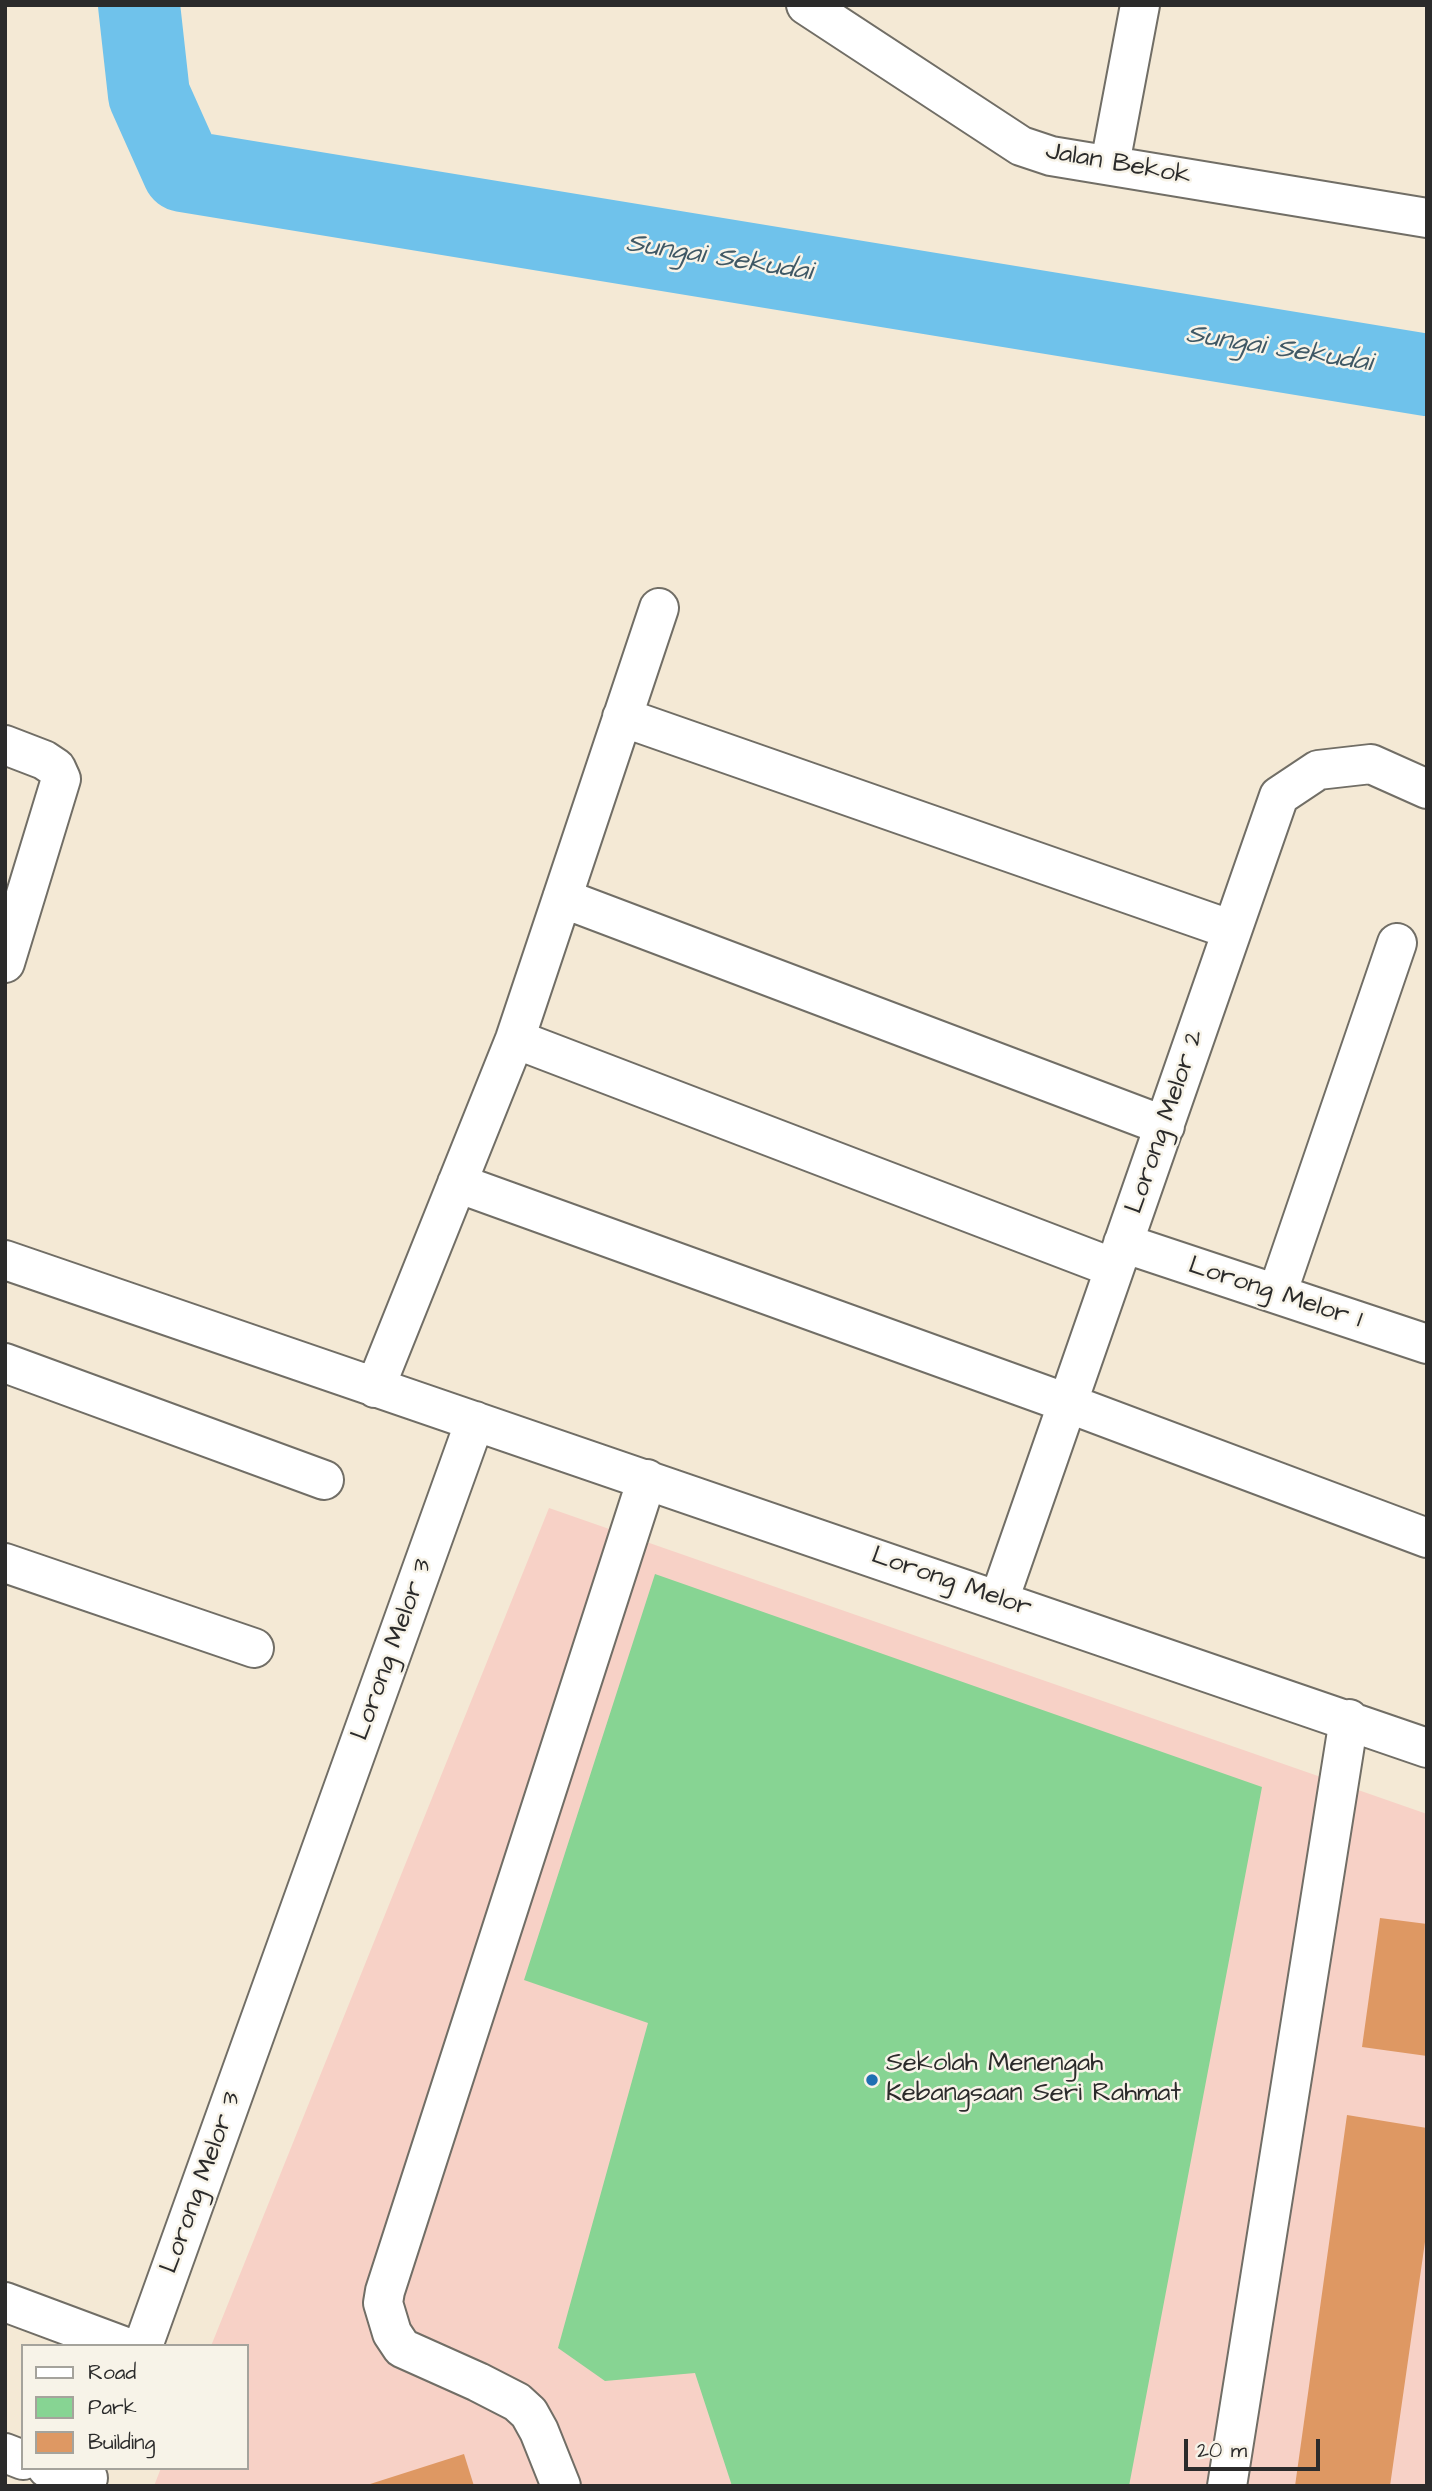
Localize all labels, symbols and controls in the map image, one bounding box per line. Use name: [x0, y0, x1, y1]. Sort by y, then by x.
street label: Jalan Bekok: [1043, 137, 1193, 193]
water label: Sungai Sekudai: [624, 228, 814, 290]
water label: Sungai Sekudai: [1184, 319, 1374, 381]
street label: Lorong Melor 2: [1120, 1026, 1212, 1218]
street label: Lorong Melor 1: [1184, 1251, 1366, 1337]
street label: Lorong Melor: [867, 1541, 1035, 1625]
street label: Lorong Melor 3: [346, 1555, 440, 1745]
place label: Sekolah Menengah Kebangsaan Seri Rahmat: [886, 2049, 1181, 2110]
marker: Sekolah Menengah Kebangsaan Seri Rahmat: [864, 2072, 880, 2088]
street label: Lorong Melor 3: [155, 2088, 249, 2278]
legend: [21, 2344, 248, 2470]
text: Road: [88, 2358, 136, 2387]
text: Park: [88, 2393, 137, 2422]
scale bar: [1187, 2424, 1324, 2468]
text: Building: [88, 2428, 155, 2457]
text: 20 m: [1197, 2436, 1247, 2465]

